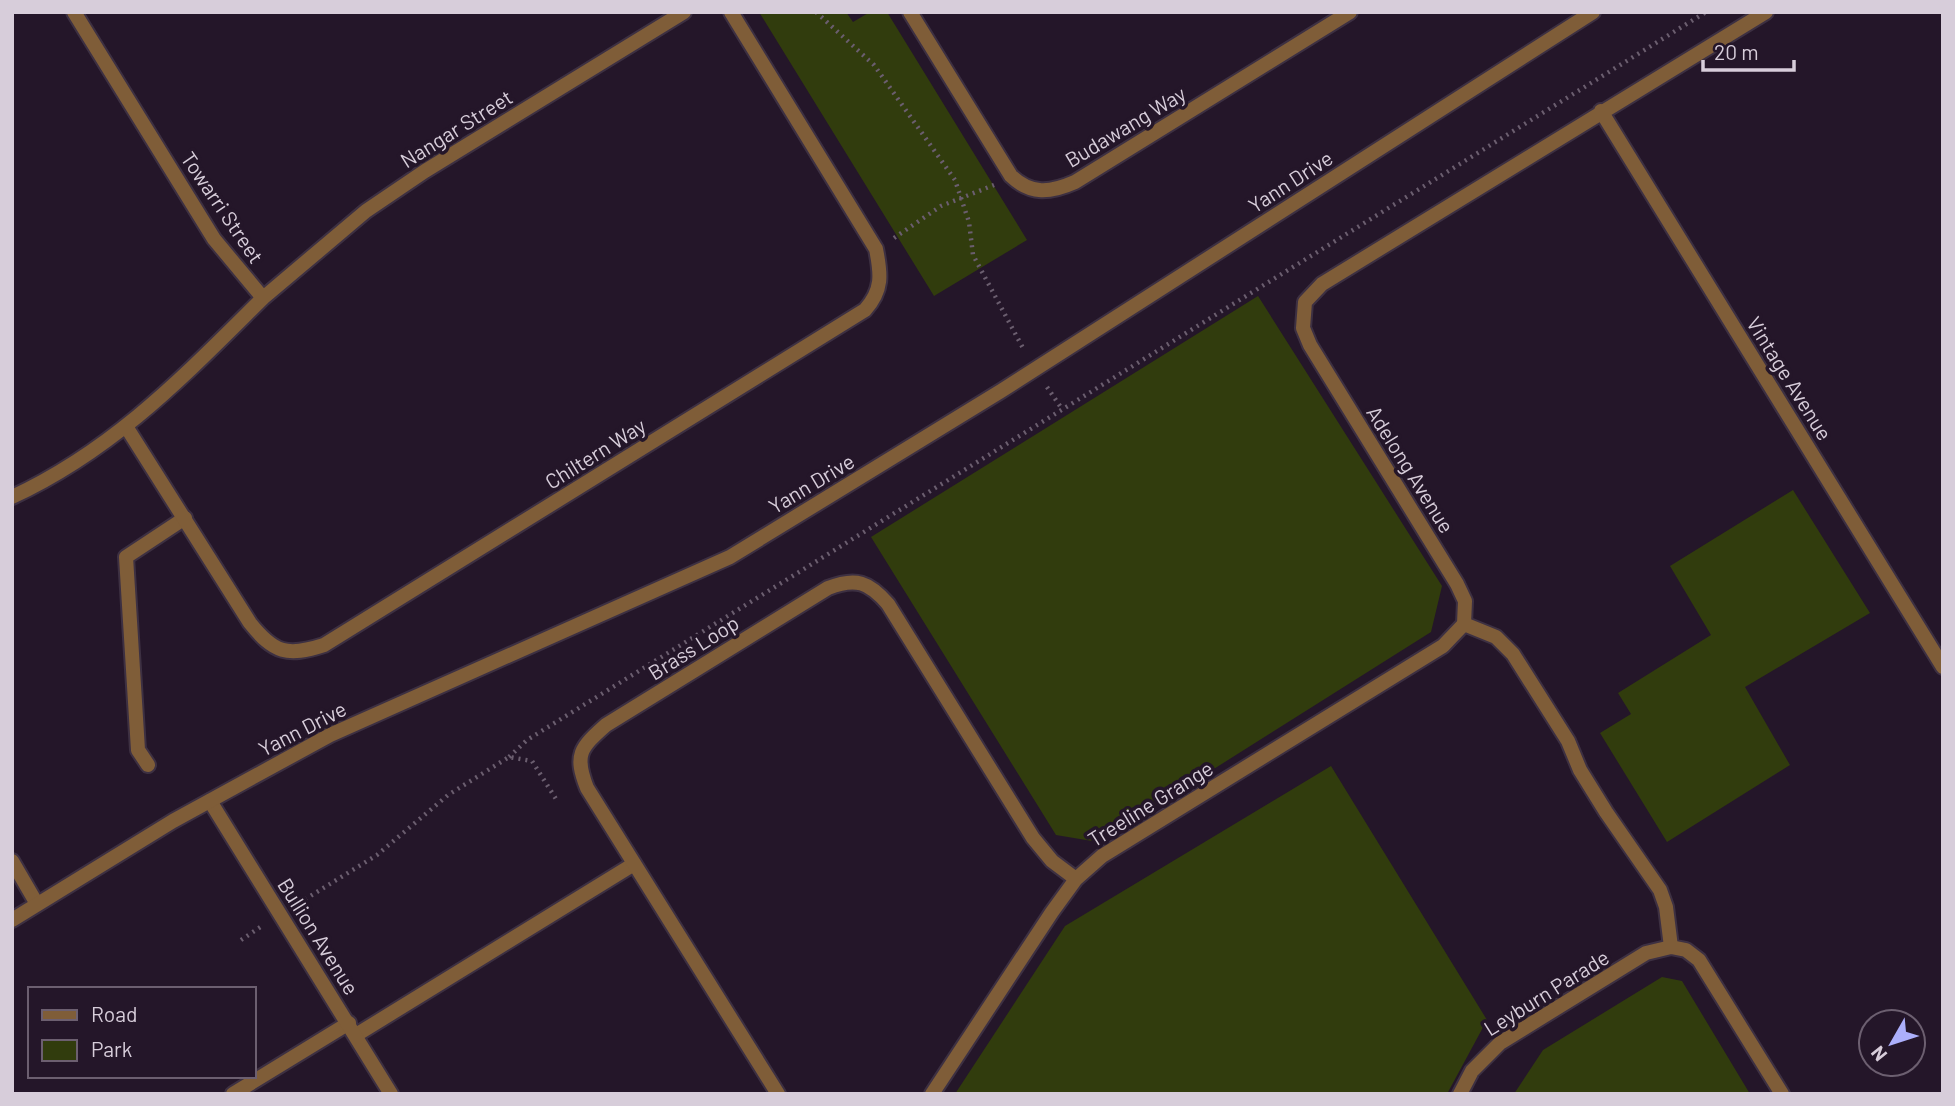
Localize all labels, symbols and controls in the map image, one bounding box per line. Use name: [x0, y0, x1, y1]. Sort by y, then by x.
scale bar: [1703, 28, 1794, 72]
text: 20 m: [1714, 39, 1759, 64]
street label: Budawang Way: [1060, 80, 1190, 172]
street label: Nangar Street: [395, 84, 517, 172]
street label: Yann Drive: [1243, 145, 1337, 217]
street label: Towarri Street: [176, 146, 270, 268]
street label: Vintage Avenue: [1742, 312, 1838, 444]
street label: Adelong Avenue: [1362, 401, 1460, 537]
street label: Chiltern Way: [540, 412, 650, 494]
street label: Yann Drive: [764, 448, 858, 518]
street label: Brass Loop: [643, 609, 743, 685]
street label: Yann Drive: [254, 695, 350, 761]
street label: Treeline Grange: [1083, 755, 1217, 851]
street label: Bullion Avenue: [273, 873, 365, 999]
street label: Leyburn Parade: [1479, 944, 1613, 1040]
legend: [28, 987, 256, 1078]
text: Road: [91, 1001, 137, 1026]
north arrow: [1857, 1008, 1927, 1078]
text: Park: [91, 1036, 132, 1061]
text: N: [1865, 1042, 1891, 1066]

